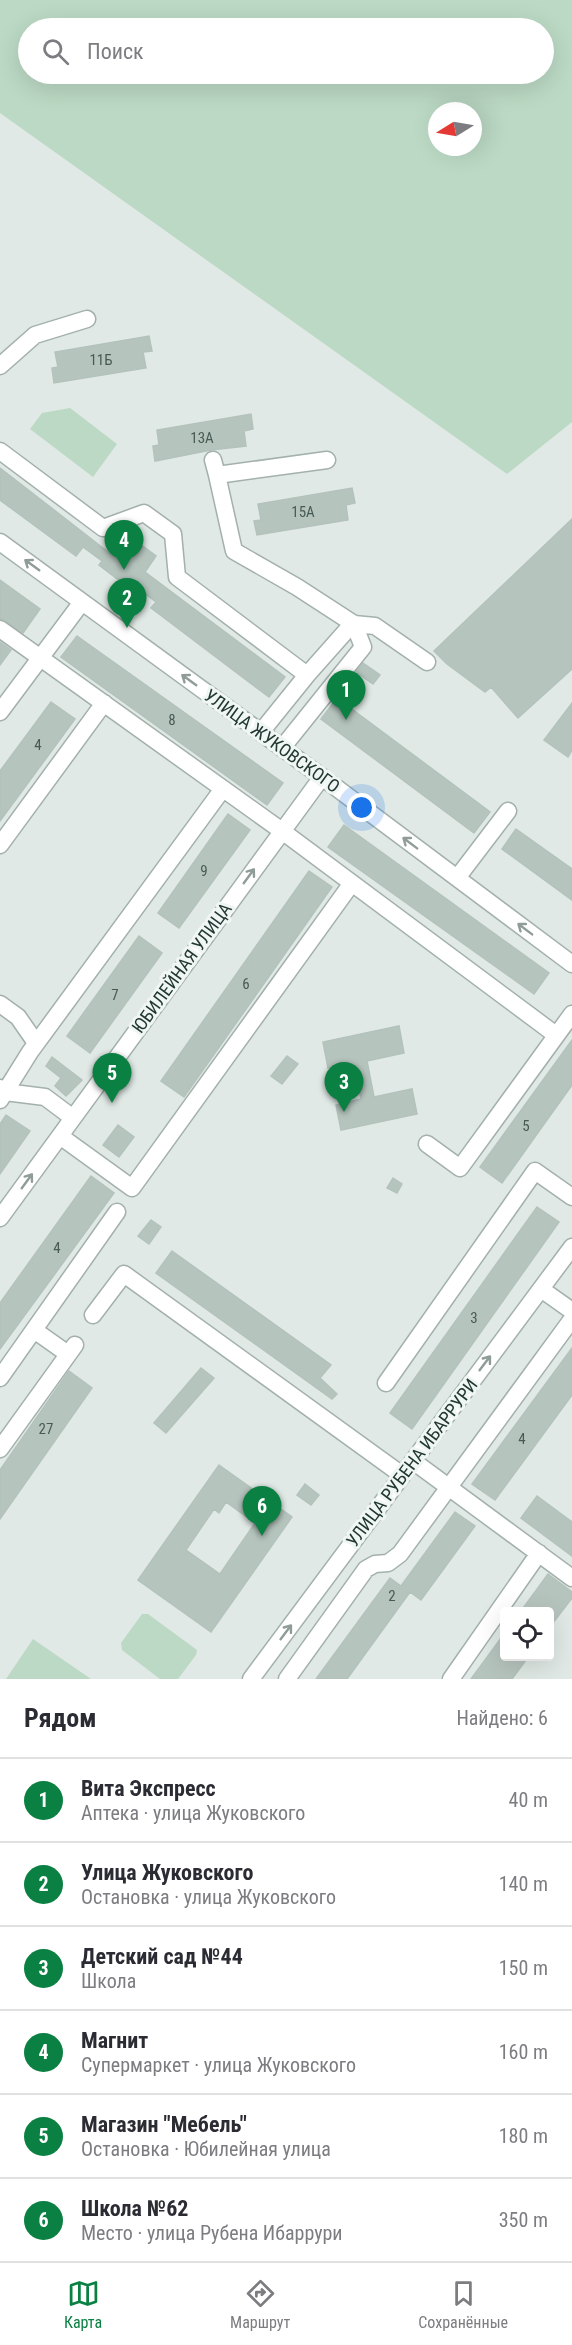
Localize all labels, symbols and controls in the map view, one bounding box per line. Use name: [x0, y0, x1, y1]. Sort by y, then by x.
search box: [18, 18, 554, 84]
icon: search: [39, 35, 72, 68]
text: Поиск: [87, 39, 144, 64]
north arrow: [428, 102, 482, 156]
house number: 11Б: [89, 351, 113, 369]
house number: 13А: [190, 429, 214, 447]
house number: 15А: [291, 503, 315, 521]
pin: 4: [104, 520, 144, 570]
one-way arrow: [25, 559, 41, 572]
pin: 2: [108, 578, 146, 628]
pin: 1: [326, 670, 366, 720]
one-way arrow: [182, 674, 198, 687]
street label: УЛИЦА ЖУКОВСКОГО: [200, 684, 344, 797]
house number: 8: [168, 711, 176, 729]
house number: 4: [34, 736, 42, 754]
your location: [347, 793, 376, 822]
one-way arrow: [403, 837, 419, 849]
house number: 9: [200, 862, 208, 880]
one-way arrow: [243, 869, 255, 885]
street label: ЮБИЛЕЙНАЯ УЛИЦА: [127, 898, 236, 1037]
one-way arrow: [518, 922, 534, 935]
house number: 6: [242, 975, 250, 993]
house number: 7: [111, 986, 119, 1004]
pin: 5: [92, 1054, 132, 1103]
pin: 3: [324, 1062, 364, 1112]
house number: 5: [522, 1117, 530, 1135]
one-way arrow: [21, 1174, 33, 1190]
house number: 4: [53, 1239, 61, 1257]
house number: 3: [470, 1309, 478, 1327]
one-way arrow: [479, 1356, 492, 1372]
street label: УЛИЦА РУБЕНА ИБАРРУРИ: [342, 1375, 482, 1551]
house number: 27: [39, 1420, 53, 1438]
house number: 4: [518, 1430, 526, 1448]
pin: 6: [242, 1486, 282, 1536]
house number: 2: [388, 1587, 396, 1605]
map controls: [500, 1607, 554, 1661]
button: locate: [500, 1607, 554, 1661]
one-way arrow: [280, 1625, 292, 1641]
text: Рядом: [24, 1703, 96, 1733]
text: Найдено: 6: [456, 1706, 548, 1730]
text: Вита Экспресс: [81, 1776, 216, 1801]
text: 1: [38, 1788, 49, 1812]
text: 40 m: [509, 1788, 548, 1812]
text: Аптека · улица Жуковского: [81, 1801, 305, 1825]
text: Улица Жуковского: [81, 1860, 253, 1885]
text: 2: [38, 1872, 49, 1896]
text: 140 m: [499, 1872, 548, 1896]
text: Остановка · улица Жуковского: [81, 1885, 336, 1909]
text: Детский сад №44: [81, 1944, 243, 1969]
text: 3: [38, 1956, 49, 1980]
text: 150 m: [499, 1956, 548, 1980]
text: Школа: [81, 1969, 136, 1993]
text: Магнит: [81, 2028, 148, 2053]
text: 4: [38, 2040, 49, 2064]
text: 160 m: [499, 2040, 548, 2064]
text: Супермаркет · улица Жуковского: [81, 2053, 356, 2077]
text: Магазин "Мебель": [81, 2112, 247, 2137]
text: 5: [38, 2124, 49, 2148]
text: 180 m: [499, 2124, 548, 2148]
text: Остановка · Юбилейная улица: [81, 2137, 331, 2161]
text: Школа №62: [81, 2196, 188, 2221]
text: 6: [38, 2208, 49, 2232]
text: 350 m: [499, 2208, 548, 2232]
text: Место · улица Рубена Ибаррури: [81, 2221, 343, 2245]
tab: Карта: [64, 2277, 102, 2332]
tab: Маршрут: [230, 2277, 290, 2332]
tab: Сохранённые: [418, 2277, 508, 2332]

